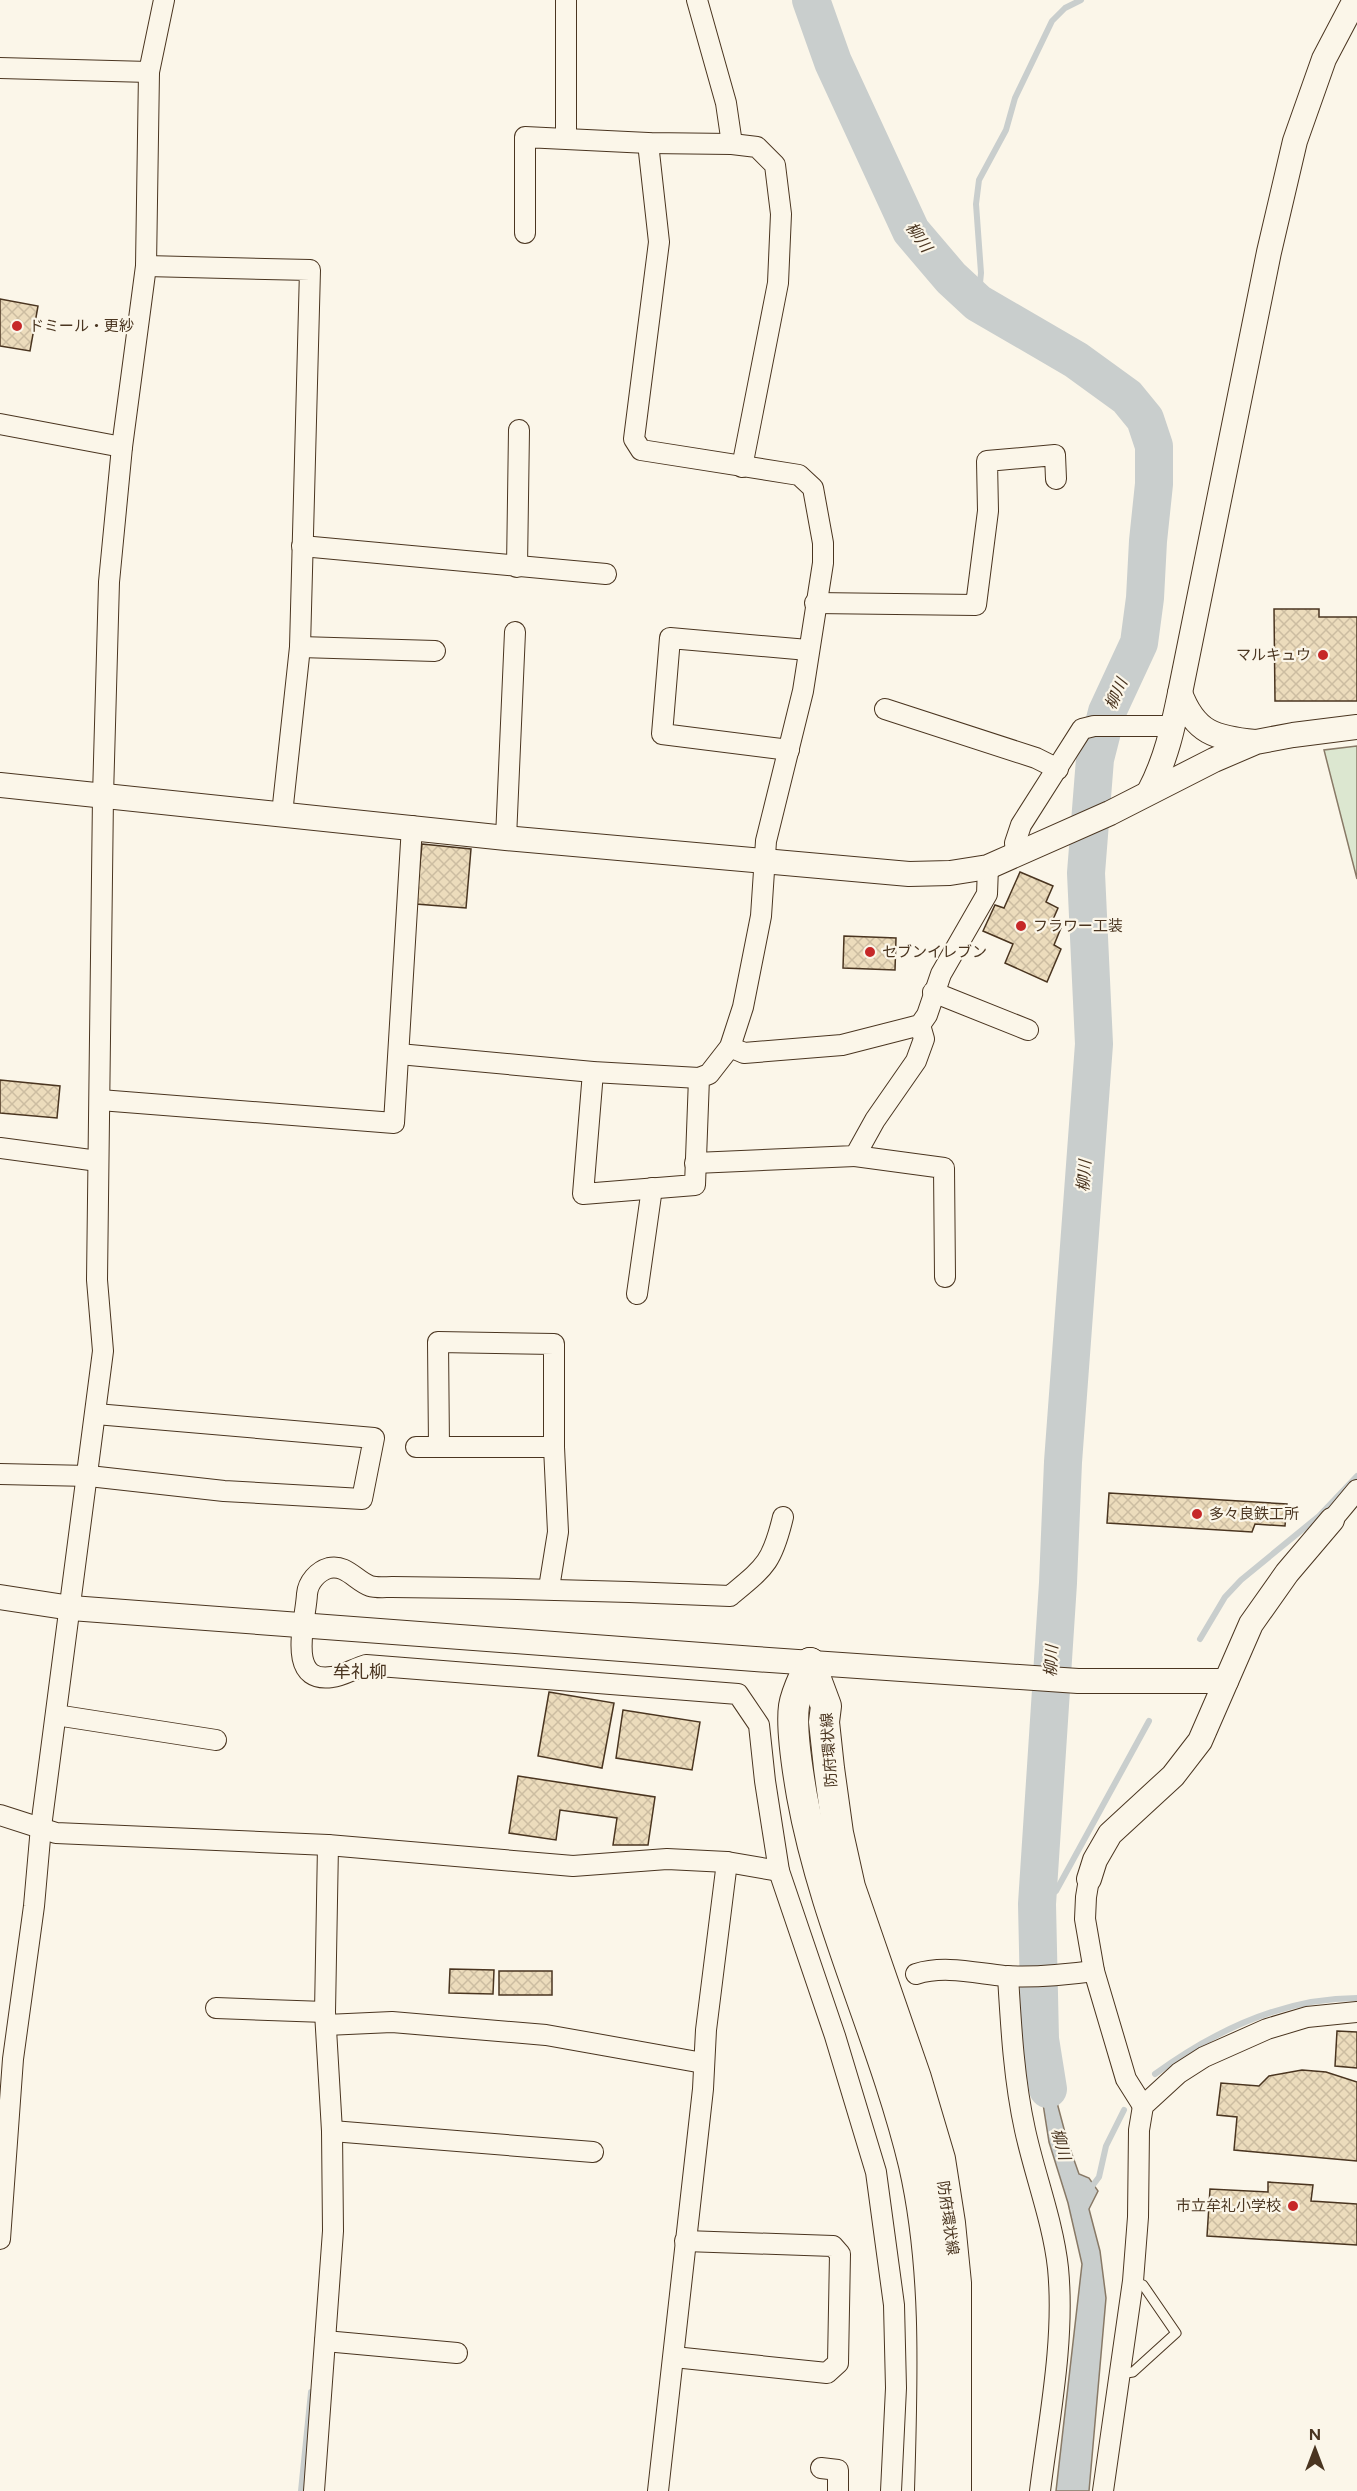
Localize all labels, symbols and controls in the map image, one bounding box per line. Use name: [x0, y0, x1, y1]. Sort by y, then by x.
water label: 柳川: [902, 218, 937, 257]
place label: ドミール・更紗: [29, 317, 134, 335]
marker: ドミール・更紗: [10, 319, 24, 333]
place label: マルキュウ: [1236, 646, 1311, 664]
marker: マルキュウ: [1316, 648, 1330, 662]
water label: 柳川: [1101, 674, 1132, 712]
place label: フラワー工装: [1033, 917, 1123, 935]
marker: フラワー工装: [1014, 919, 1028, 933]
place label: セブンイレブン: [882, 943, 987, 961]
marker: セブンイレブン: [863, 945, 877, 959]
water label: 柳川: [1073, 1157, 1095, 1193]
place label: 多々良鉄工所: [1209, 1505, 1299, 1523]
marker: 多々良鉄工所: [1190, 1507, 1204, 1521]
water label: 柳川: [1041, 1643, 1061, 1677]
district label: 牟礼柳: [333, 1661, 387, 1683]
street label: 防府環状線: [817, 1712, 841, 1788]
water label: 柳川: [1048, 2126, 1075, 2164]
street label: 防府環状線: [934, 2180, 962, 2256]
place label: 市立牟礼小学校: [1176, 2197, 1281, 2215]
marker: 市立牟礼小学校: [1286, 2199, 1300, 2213]
north arrow: [1285, 2419, 1345, 2479]
text: N: [1309, 2425, 1321, 2444]

